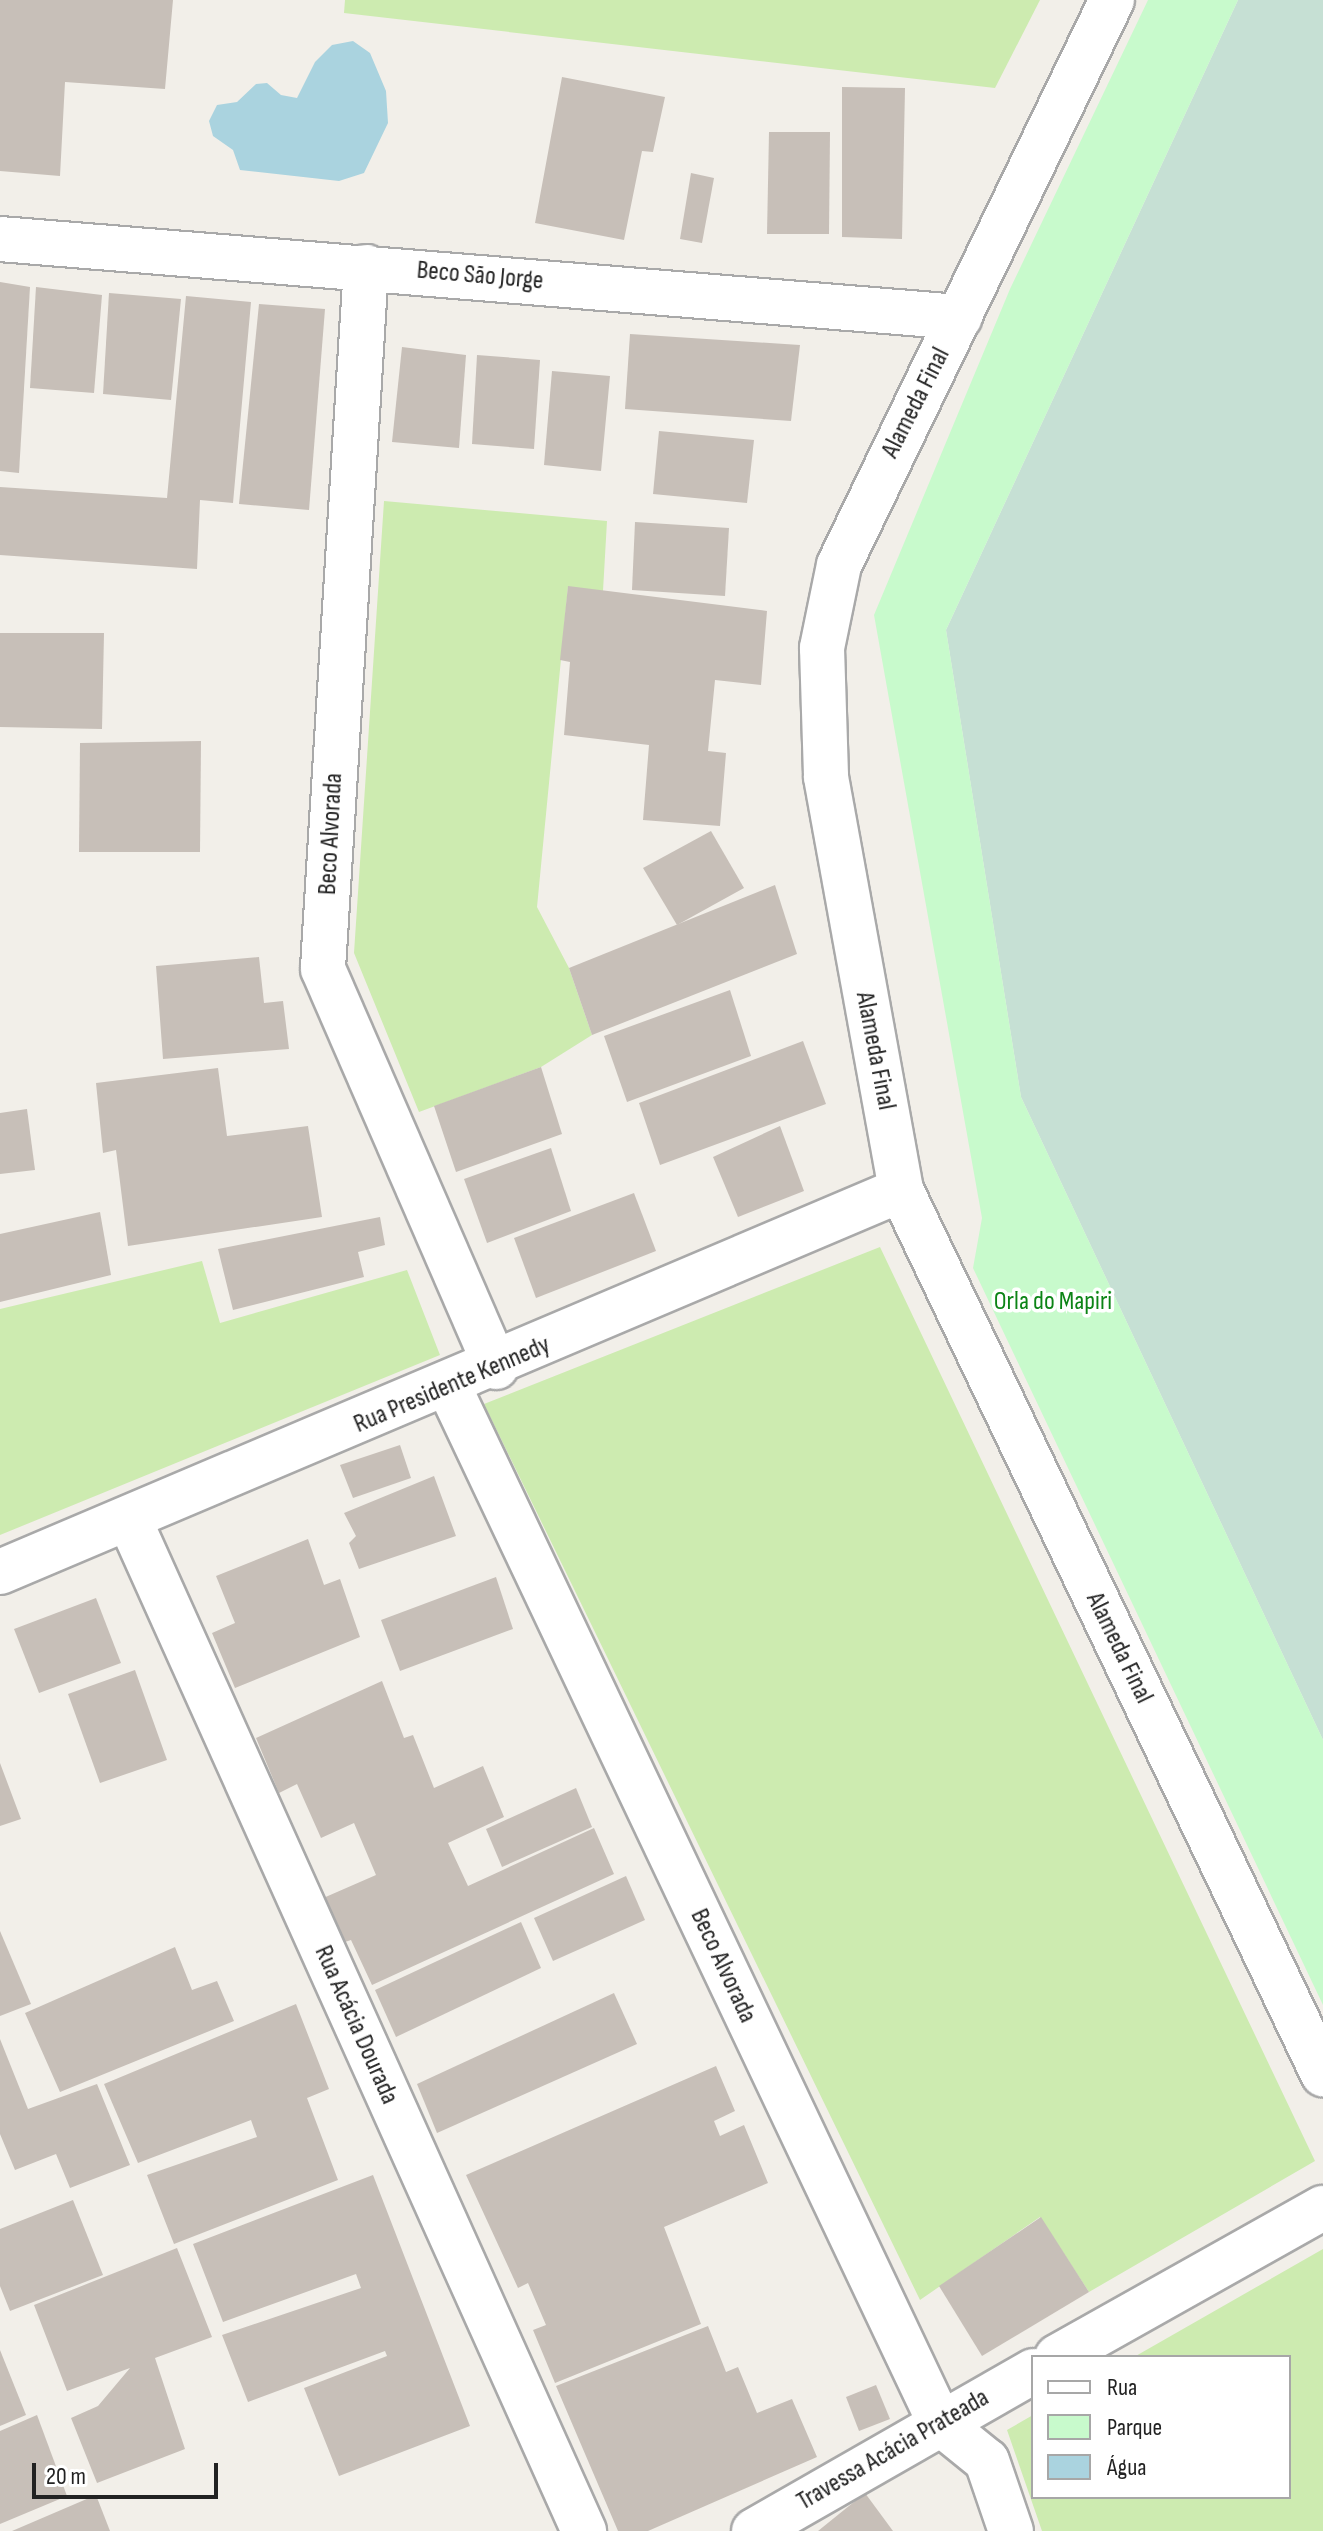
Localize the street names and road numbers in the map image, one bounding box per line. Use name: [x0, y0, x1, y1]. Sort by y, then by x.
street label: Beco São Jorge: [415, 255, 545, 297]
street label: Alameda Final: [875, 343, 957, 463]
street label: Beco Alvorada: [312, 772, 350, 896]
street label: Alameda Final: [848, 989, 902, 1113]
street label: Rua Presidente Kennedy: [349, 1330, 555, 1440]
street label: Alameda Final: [1079, 1587, 1159, 1709]
street label: Beco Alvorada: [683, 1904, 763, 2028]
street label: Rua Acácia Dourada: [307, 1941, 405, 2109]
street label: Travessa Acácia Prateada: [792, 2382, 994, 2518]

